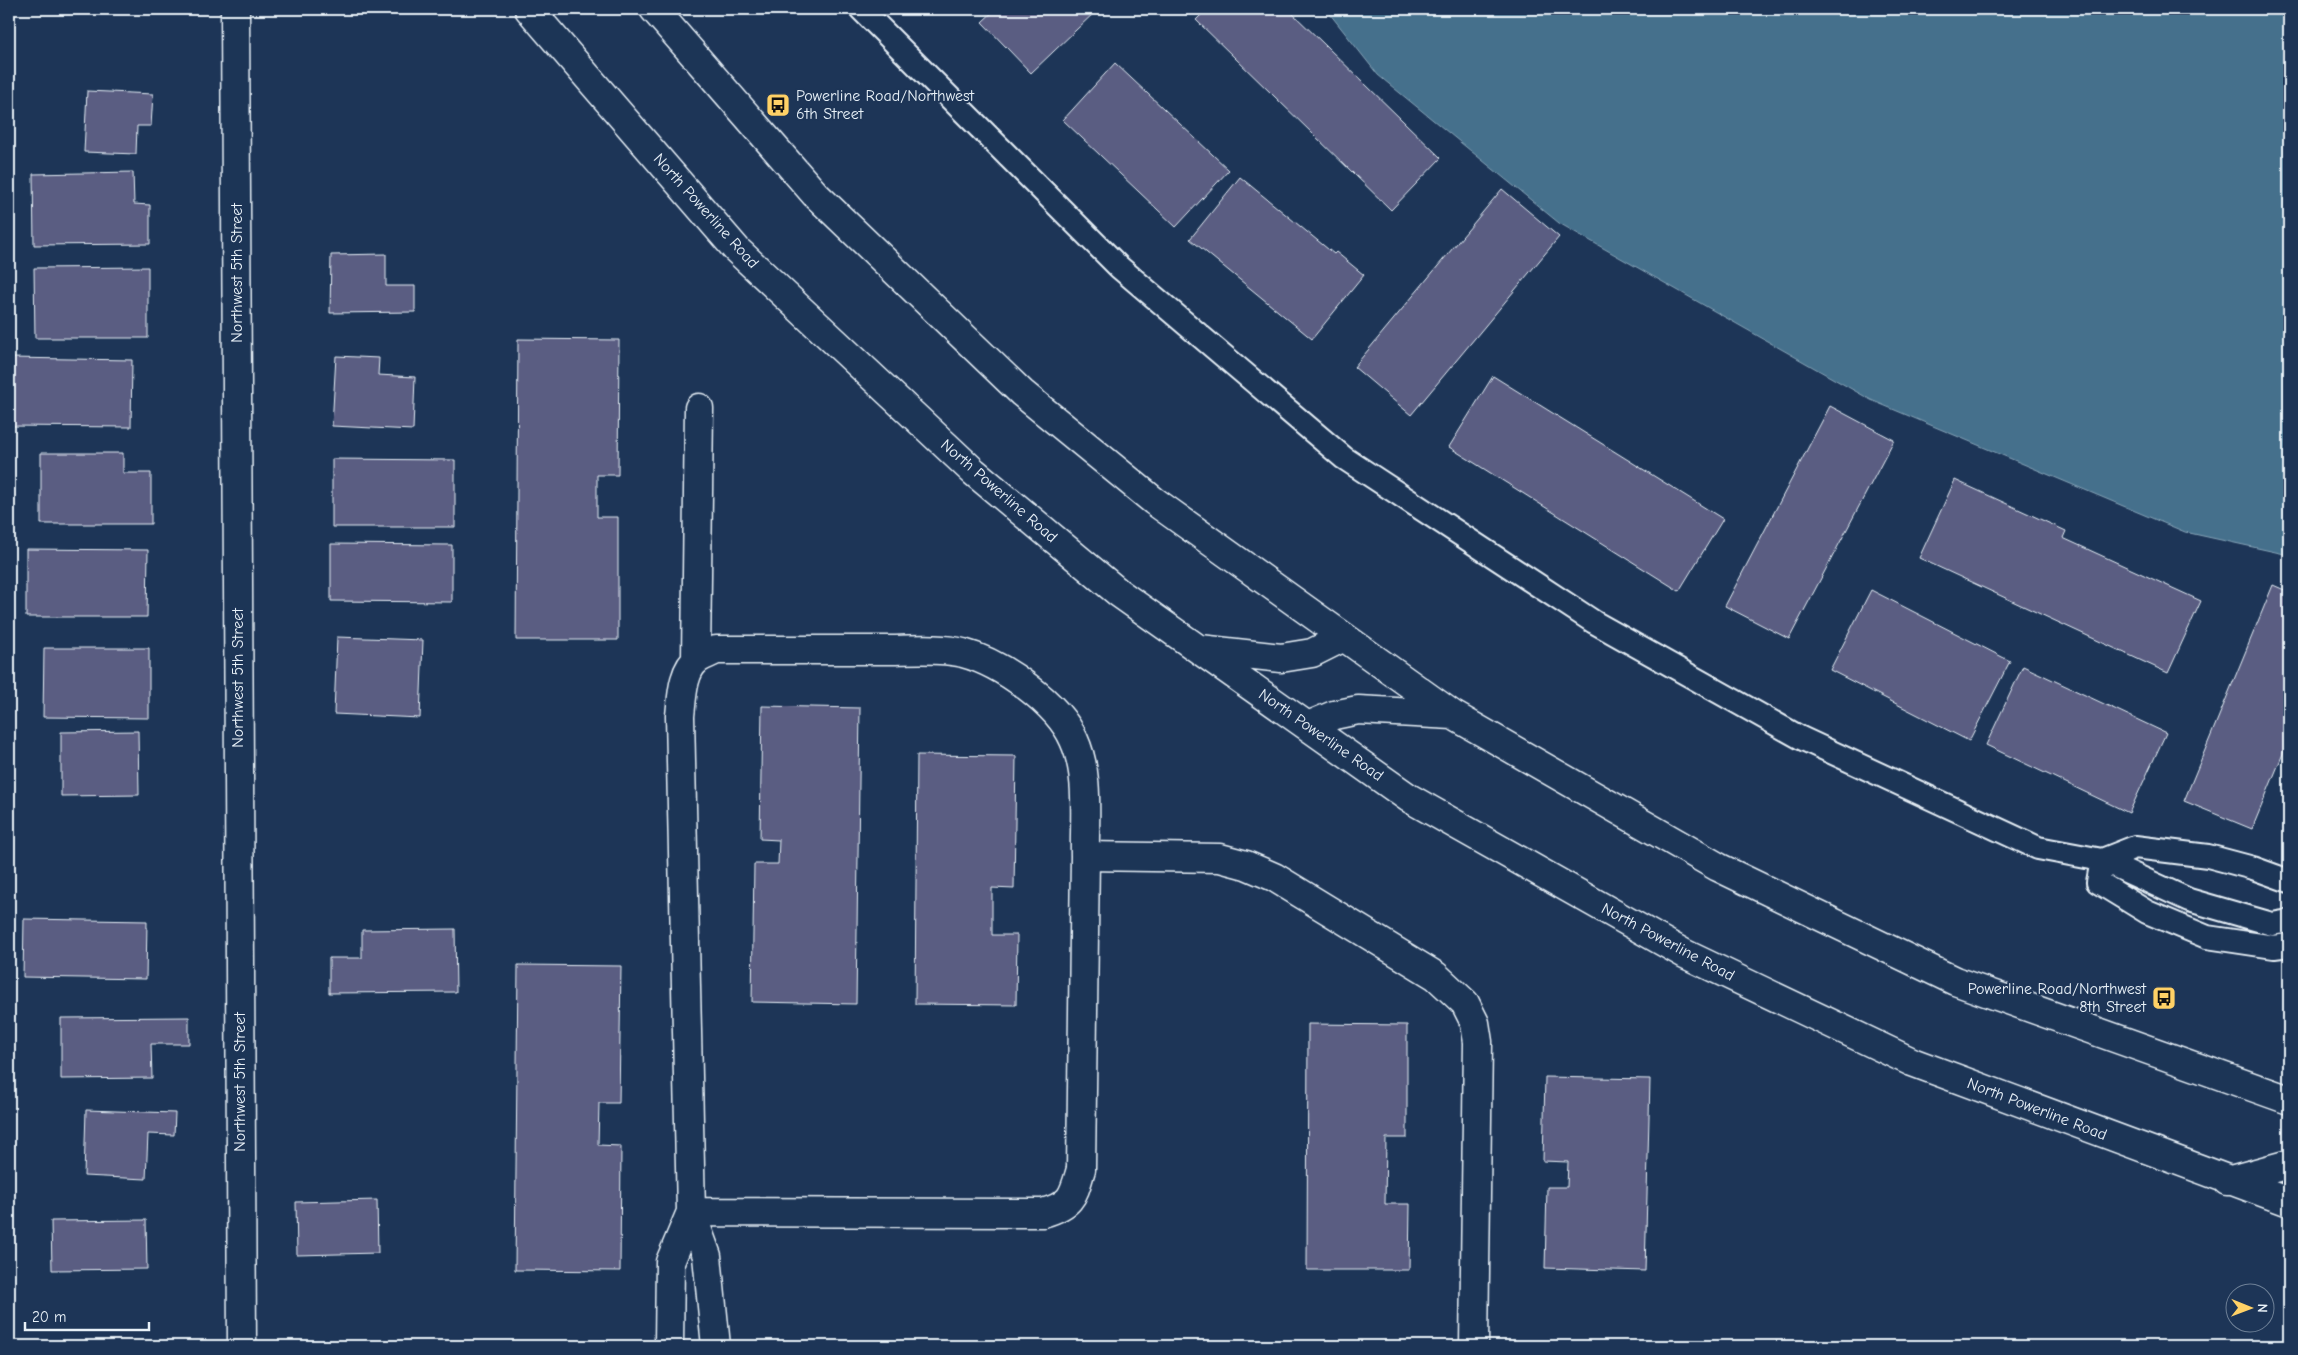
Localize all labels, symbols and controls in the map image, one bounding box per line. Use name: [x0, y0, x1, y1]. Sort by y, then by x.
place label: Powerline Road/Northwest 6th Street: [796, 87, 975, 123]
bus stop icon: Powerline Road/Northwest 6th Street: [765, 92, 791, 118]
street label: North Powerline Road: [650, 150, 762, 272]
street label: Northwest 5th Street: [228, 203, 246, 343]
street label: North Powerline Road: [937, 436, 1061, 546]
street label: Northwest 5th Street: [229, 608, 247, 748]
street label: North Powerline Road: [1255, 685, 1387, 785]
street label: North Powerline Road: [1598, 899, 1738, 985]
place label: Powerline Road/Northwest 8th Street: [1968, 980, 2146, 1016]
bus stop icon: Powerline Road/Northwest 8th Street: [2151, 985, 2177, 1011]
street label: Northwest 5th Street: [231, 1012, 249, 1152]
street label: North Powerline Road: [1965, 1074, 2109, 1144]
north arrow: [2226, 1282, 2276, 1332]
scale bar: [25, 1300, 149, 1332]
text: N: [2254, 1304, 2271, 1313]
text: 20 m: [32, 1308, 66, 1326]

